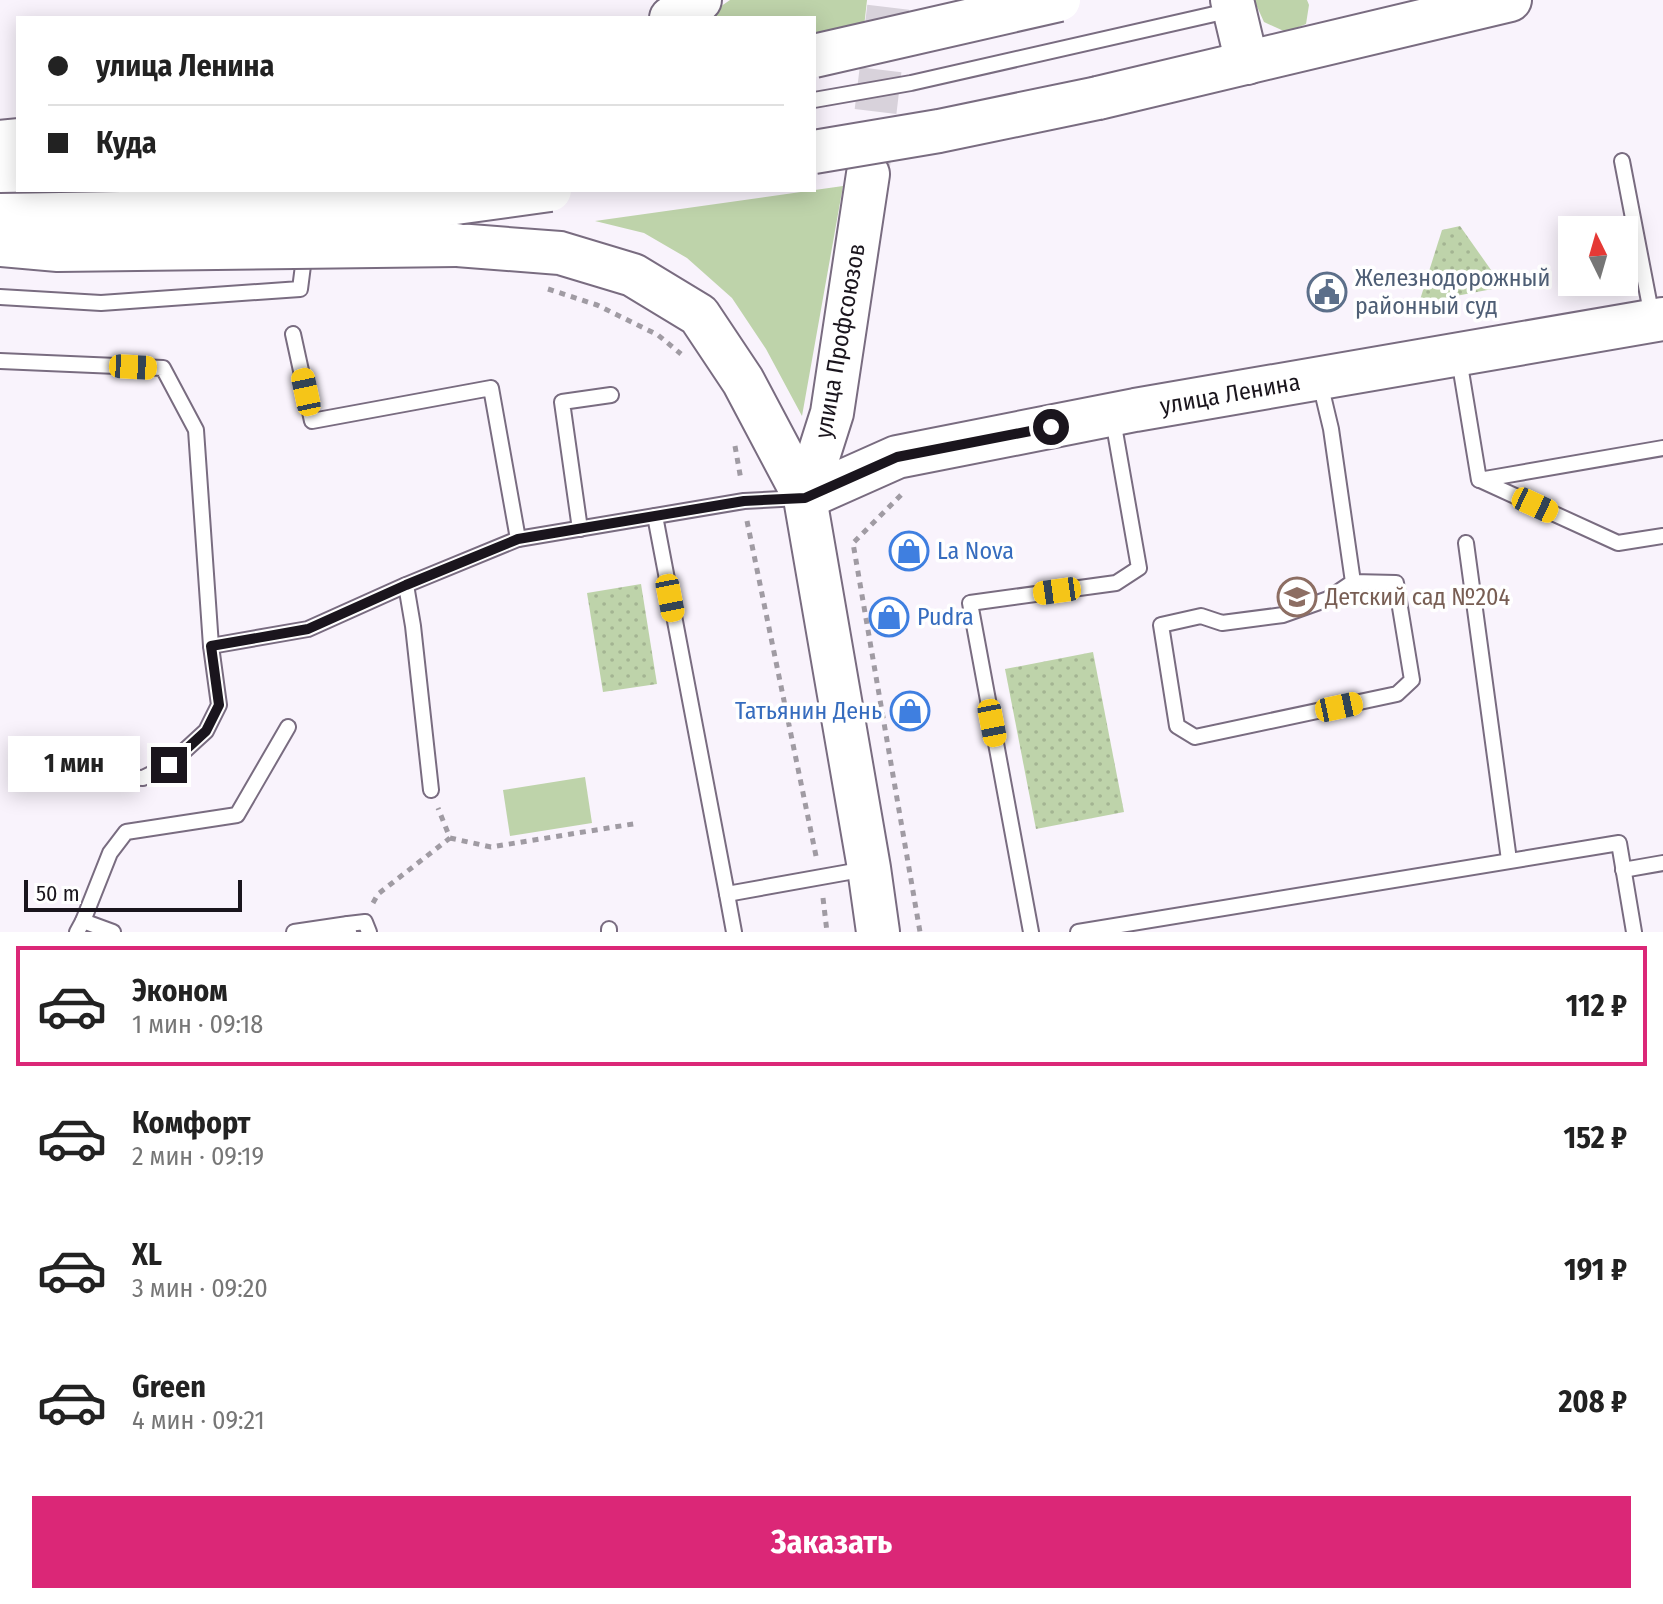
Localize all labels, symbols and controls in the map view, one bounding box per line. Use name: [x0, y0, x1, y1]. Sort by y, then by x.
text: улица Ленина: [96, 48, 274, 84]
text: Куда: [96, 125, 157, 161]
north arrow: [1558, 216, 1638, 296]
map controls: [1558, 216, 1638, 296]
street label: улица Профсоюзов: [809, 241, 871, 441]
place label: Железнодорожный районный суд: [1355, 264, 1550, 320]
public building icon: Железнодорожный районный суд: [1306, 271, 1348, 313]
car: [108, 354, 158, 380]
car: [289, 366, 323, 418]
street label: улица Ленина: [1158, 368, 1302, 420]
route start: [1033, 409, 1069, 445]
car: [1508, 484, 1562, 526]
shop icon: La Nova: [888, 530, 930, 572]
place label: La Nova: [937, 537, 1014, 565]
car: [654, 572, 686, 624]
car: [1032, 576, 1082, 606]
school or university icon: Детский сад №204: [1276, 576, 1318, 618]
place label: Детский сад №204: [1324, 583, 1510, 611]
shop icon: Pudra: [868, 596, 910, 638]
place label: Pudra: [917, 603, 974, 631]
shop icon: Татьянин День: [889, 690, 931, 732]
car: [1313, 690, 1365, 724]
place label: Татьянин День: [735, 697, 882, 725]
car: [976, 697, 1008, 749]
callout: 1 мин: [9, 737, 141, 793]
route end: [151, 747, 187, 783]
text: 1 мин: [44, 748, 104, 779]
scale bar: [24, 876, 242, 912]
text: 50 m: [36, 880, 80, 907]
icon: car: [36, 970, 108, 1042]
text: Эконом: [132, 973, 228, 1009]
text: 112 ₽: [1566, 988, 1627, 1024]
text: 1 мин · 09:18: [132, 1009, 263, 1040]
icon: car: [36, 1102, 108, 1174]
text: Комфорт: [132, 1105, 250, 1141]
text: 152 ₽: [1564, 1120, 1627, 1156]
text: 2 мин · 09:19: [132, 1141, 264, 1172]
icon: car: [36, 1234, 108, 1306]
text: XL: [132, 1237, 162, 1273]
text: 191 ₽: [1564, 1252, 1627, 1288]
text: 3 мин · 09:20: [132, 1273, 268, 1304]
icon: car: [36, 1366, 108, 1438]
text: Green: [132, 1369, 206, 1405]
text: 208 ₽: [1558, 1384, 1627, 1420]
text: 4 мин · 09:21: [132, 1405, 265, 1436]
button: Заказать: [32, 1496, 1631, 1588]

